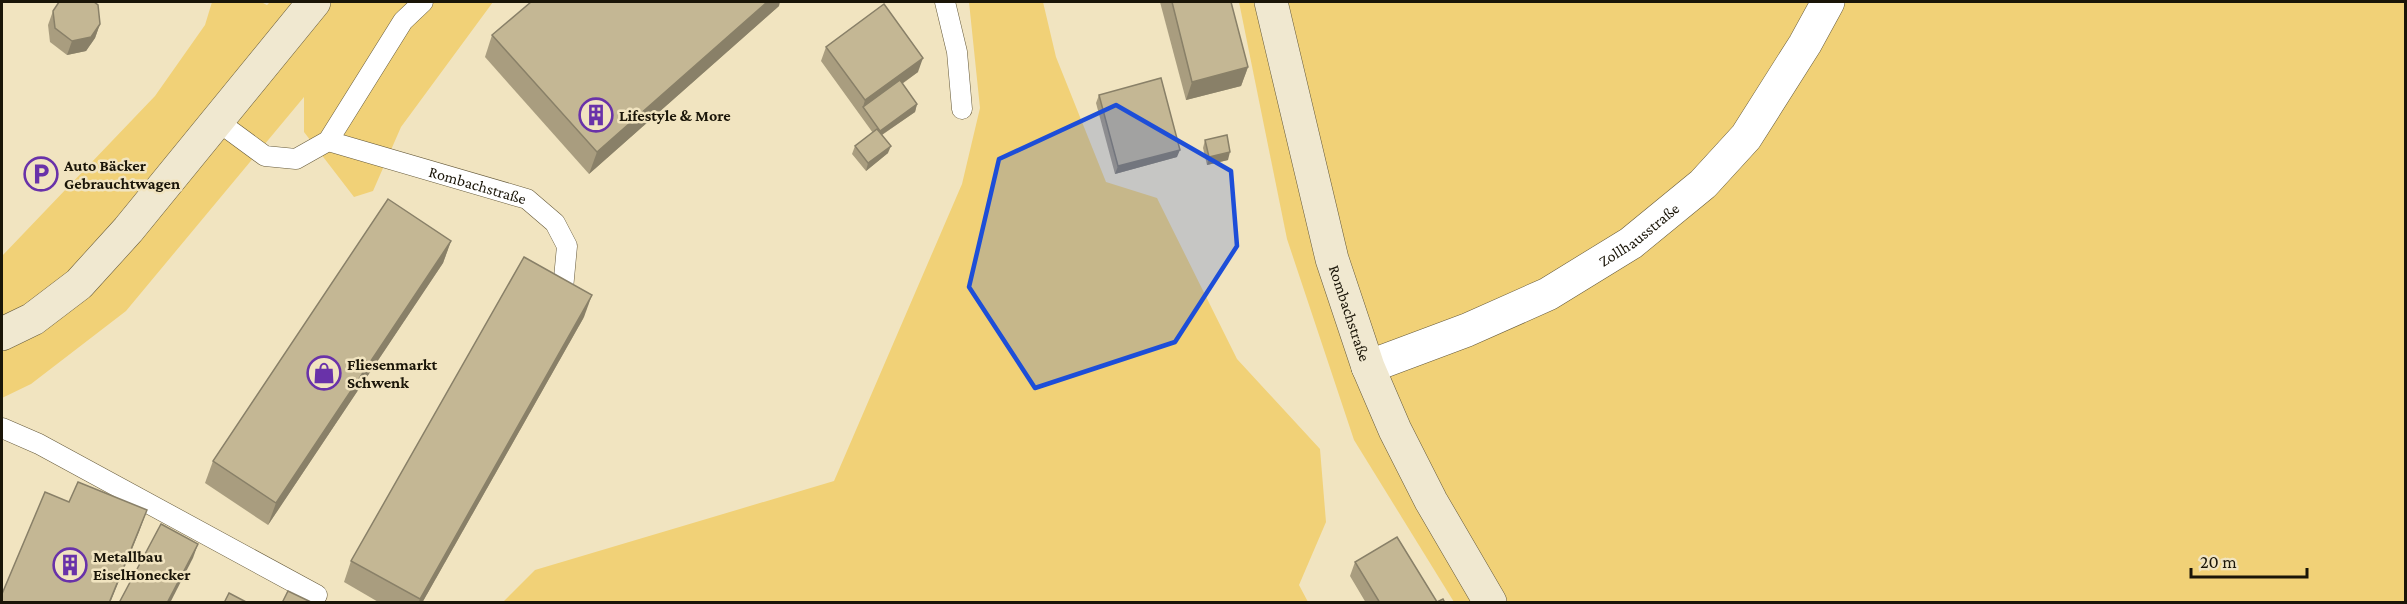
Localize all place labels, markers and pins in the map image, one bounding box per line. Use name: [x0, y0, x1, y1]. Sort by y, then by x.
building icon: Lifestyle & More: [578, 97, 614, 133]
place label: Lifestyle & More: [619, 107, 731, 124]
parking icon: Auto Bäcker Gebrauchtwagen: [23, 156, 59, 192]
place label: Auto Bäcker Gebrauchtwagen: [63, 157, 180, 192]
shop icon: Fliesenmarkt Schwenk: [306, 355, 342, 391]
place label: Fliesenmarkt Schwenk: [347, 356, 438, 391]
building icon: Metallbau EiselHonecker: [52, 547, 88, 583]
place label: Metallbau EiselHonecker: [93, 548, 191, 583]

